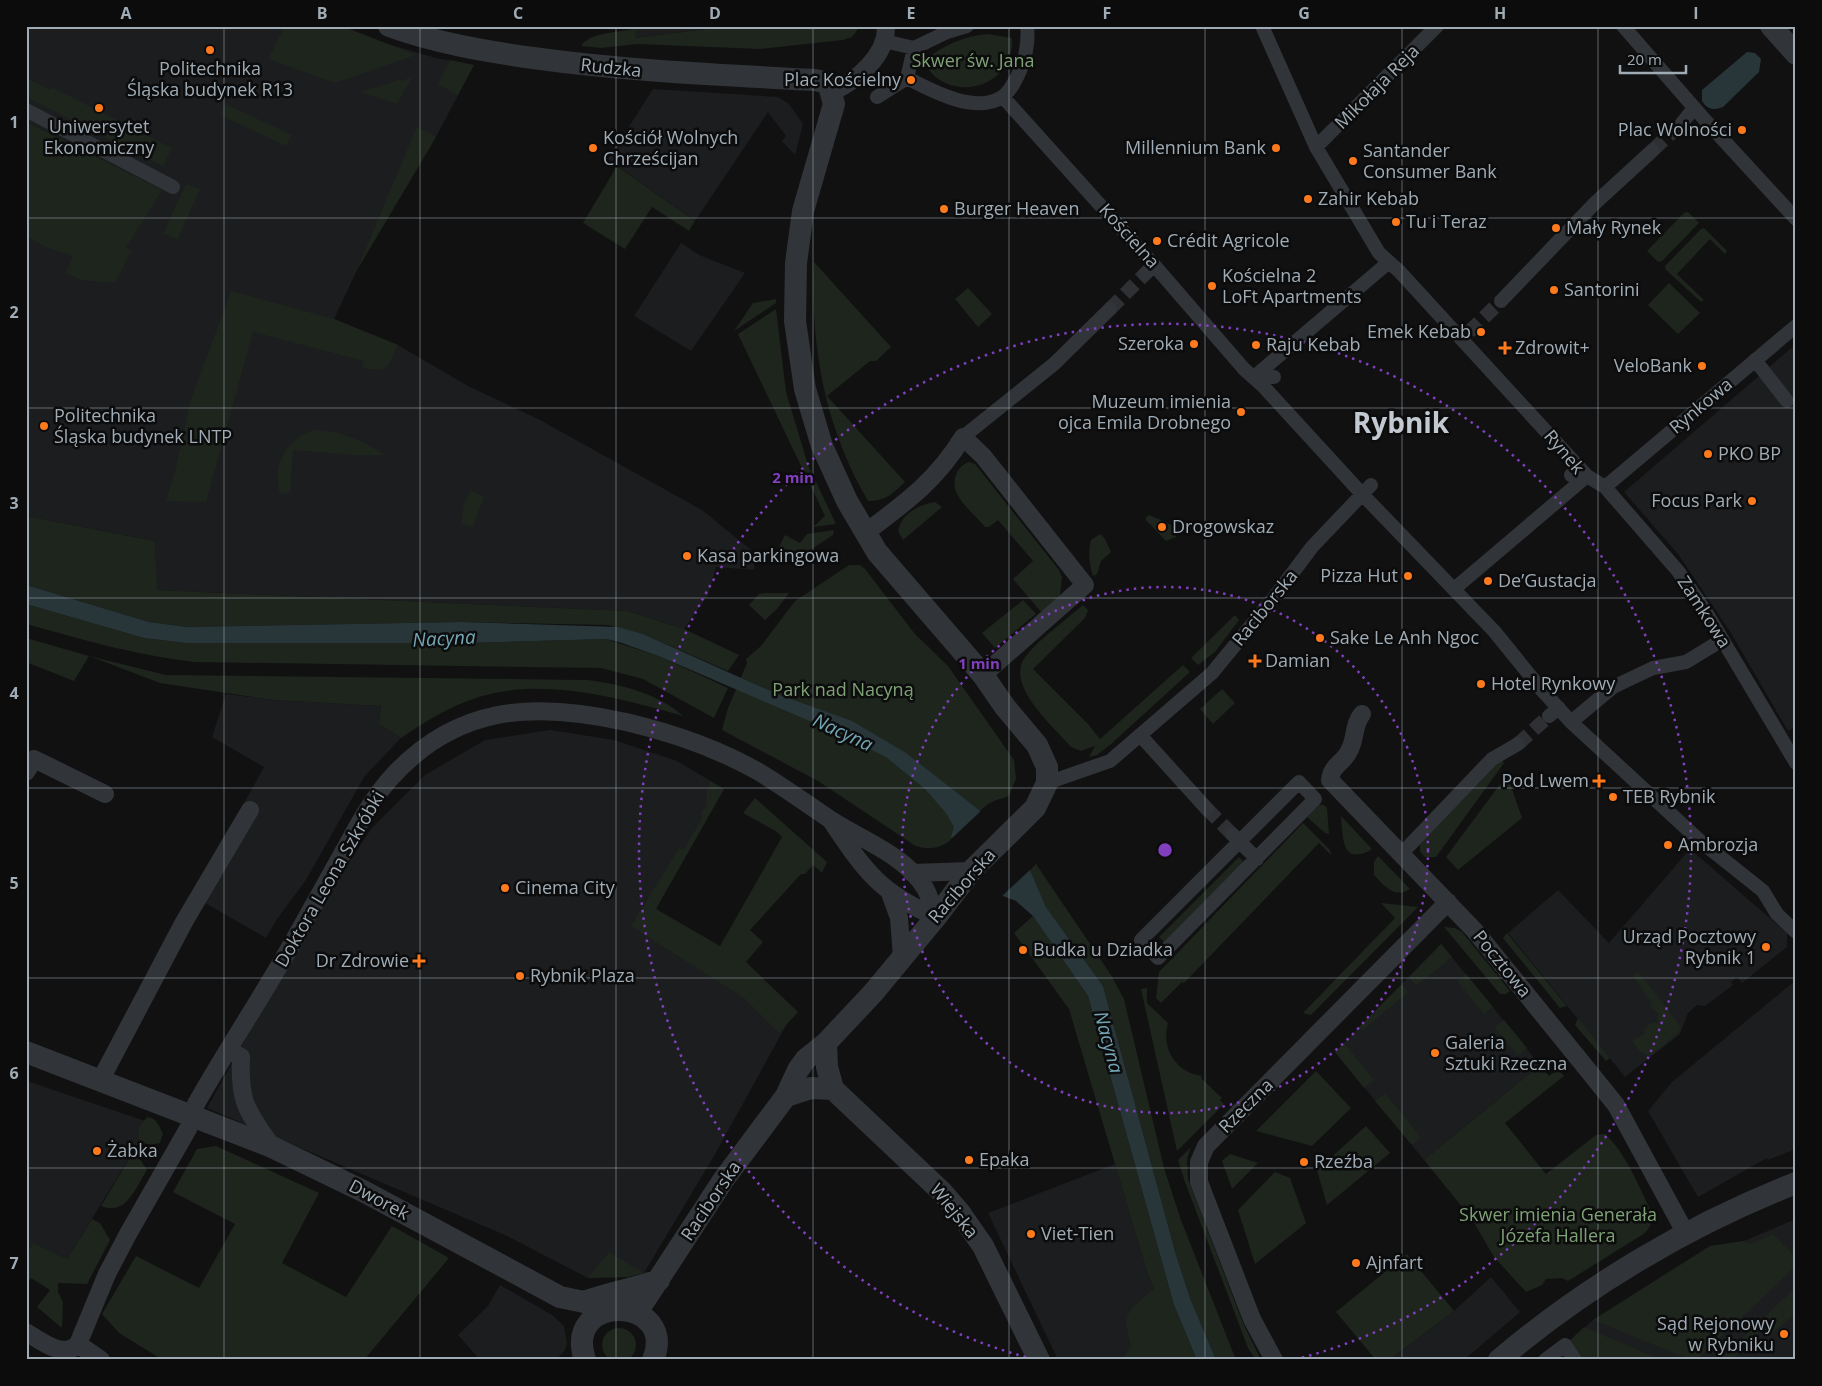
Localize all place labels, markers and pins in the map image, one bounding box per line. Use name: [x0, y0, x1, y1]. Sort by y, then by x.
marker: Politechnika Śląska budynek R13: [204, 44, 216, 56]
place label: Politechnika Śląska budynek R13: [127, 56, 293, 101]
place label: Plac Kościelny: [784, 67, 902, 91]
marker: Plac Kościelny: [905, 74, 917, 86]
marker: Uniwersytet Ekonomiczny: [93, 102, 105, 114]
place label: Uniwersytet Ekonomiczny: [44, 114, 155, 159]
place label: Plac Wolności: [1618, 117, 1732, 141]
marker: Plac Wolności: [1736, 124, 1748, 136]
place label: Kościół Wolnych Chrześcijan: [603, 125, 738, 170]
place label: Millennium Bank: [1125, 135, 1267, 159]
place label: Santander Consumer Bank: [1363, 138, 1497, 183]
marker: Kościół Wolnych Chrześcijan: [587, 142, 599, 154]
marker: Millennium Bank: [1270, 142, 1282, 154]
marker: Santander Consumer Bank: [1347, 155, 1359, 167]
place label: Zahir Kebab: [1318, 186, 1419, 210]
marker: Zahir Kebab: [1302, 193, 1314, 205]
place label: Burger Heaven: [954, 196, 1079, 220]
marker: Burger Heaven: [938, 203, 950, 215]
place label: Tu i Teraz: [1406, 209, 1487, 233]
place label: Mały Rynek: [1566, 215, 1662, 239]
marker: Tu i Teraz: [1390, 216, 1402, 228]
marker: Mały Rynek: [1550, 222, 1562, 234]
place label: Crédit Agricole: [1167, 228, 1290, 252]
marker: Crédit Agricole: [1151, 235, 1163, 247]
place label: Kościelna 2 LoFt Apartments: [1222, 263, 1362, 308]
place label: Santorini: [1564, 277, 1640, 301]
marker: Kościelna 2 LoFt Apartments: [1206, 280, 1218, 292]
marker: Santorini: [1548, 284, 1560, 296]
place label: Emek Kebab: [1367, 319, 1471, 343]
marker: Emek Kebab: [1475, 326, 1487, 338]
place label: Szeroka: [1118, 331, 1184, 355]
place label: Raju Kebab: [1266, 332, 1361, 356]
place label: Zdrowit+: [1515, 335, 1590, 359]
marker: Szeroka: [1188, 338, 1200, 350]
marker: Raju Kebab: [1250, 339, 1262, 351]
marker: Zdrowit+: [1499, 342, 1511, 354]
place label: VeloBank: [1614, 353, 1693, 377]
marker: VeloBank: [1696, 360, 1708, 372]
place label: Muzeum imienia ojca Emila Drobnego: [1058, 389, 1231, 434]
place label: Politechnika Śląska budynek LNTP: [54, 403, 232, 448]
marker: Muzeum imienia ojca Emila Drobnego: [1235, 406, 1247, 418]
marker: Politechnika Śląska budynek LNTP: [38, 420, 50, 432]
place label: PKO BP: [1718, 441, 1781, 465]
marker: PKO BP: [1702, 448, 1714, 460]
place label: Focus Park: [1651, 488, 1743, 512]
marker: Focus Park: [1746, 495, 1758, 507]
place label: Drogowskaz: [1172, 514, 1274, 538]
marker: Drogowskaz: [1156, 521, 1168, 533]
place label: Kasa parkingowa: [697, 543, 839, 567]
marker: Kasa parkingowa: [681, 550, 693, 562]
place label: Pizza Hut: [1320, 563, 1398, 587]
place label: De’Gustacja: [1498, 568, 1597, 592]
marker: Pizza Hut: [1402, 570, 1414, 582]
marker: De’Gustacja: [1482, 575, 1494, 587]
place label: Sake Le Anh Ngoc: [1330, 625, 1480, 649]
marker: Sake Le Anh Ngoc: [1314, 632, 1326, 644]
place label: Damian: [1265, 648, 1330, 672]
marker: Damian: [1249, 655, 1261, 667]
place label: Hotel Rynkowy: [1491, 671, 1616, 695]
marker: Hotel Rynkowy: [1475, 678, 1487, 690]
place label: Pod Lwem: [1502, 768, 1589, 792]
marker: Pod Lwem: [1593, 775, 1605, 787]
place label: TEB Rybnik: [1623, 784, 1716, 808]
marker: TEB Rybnik: [1607, 791, 1619, 803]
place label: Ambrozja: [1678, 832, 1758, 856]
marker: Ambrozja: [1662, 839, 1674, 851]
centre of rings: [1156, 841, 1174, 859]
place label: Cinema City: [515, 875, 616, 899]
marker: Cinema City: [499, 882, 511, 894]
place label: Urząd Pocztowy Rybnik 1: [1622, 924, 1757, 969]
place label: Budka u Dziadka: [1033, 937, 1173, 961]
marker: Urząd Pocztowy Rybnik 1: [1760, 941, 1772, 953]
marker: Budka u Dziadka: [1017, 944, 1029, 956]
place label: Dr Zdrowie: [316, 948, 409, 972]
marker: Dr Zdrowie: [413, 955, 425, 967]
place label: Rybnik Plaza: [530, 963, 635, 987]
marker: Rybnik Plaza: [514, 970, 526, 982]
place label: Galeria Sztuki Rzeczna: [1445, 1030, 1567, 1075]
marker: Galeria Sztuki Rzeczna: [1429, 1047, 1441, 1059]
place label: Żabka: [107, 1138, 158, 1162]
marker: Żabka: [91, 1145, 103, 1157]
place label: Epaka: [979, 1147, 1029, 1171]
place label: Rzeźba: [1314, 1149, 1373, 1173]
marker: Epaka: [963, 1154, 975, 1166]
marker: Rzeźba: [1298, 1156, 1310, 1168]
place label: Viet-Tien: [1041, 1221, 1114, 1245]
marker: Viet-Tien: [1025, 1228, 1037, 1240]
place label: Ajnfart: [1366, 1250, 1423, 1274]
marker: Ajnfart: [1350, 1257, 1362, 1269]
place label: Sąd Rejonowy w Rybniku: [1657, 1311, 1775, 1356]
marker: Sąd Rejonowy w Rybniku: [1778, 1328, 1790, 1340]

